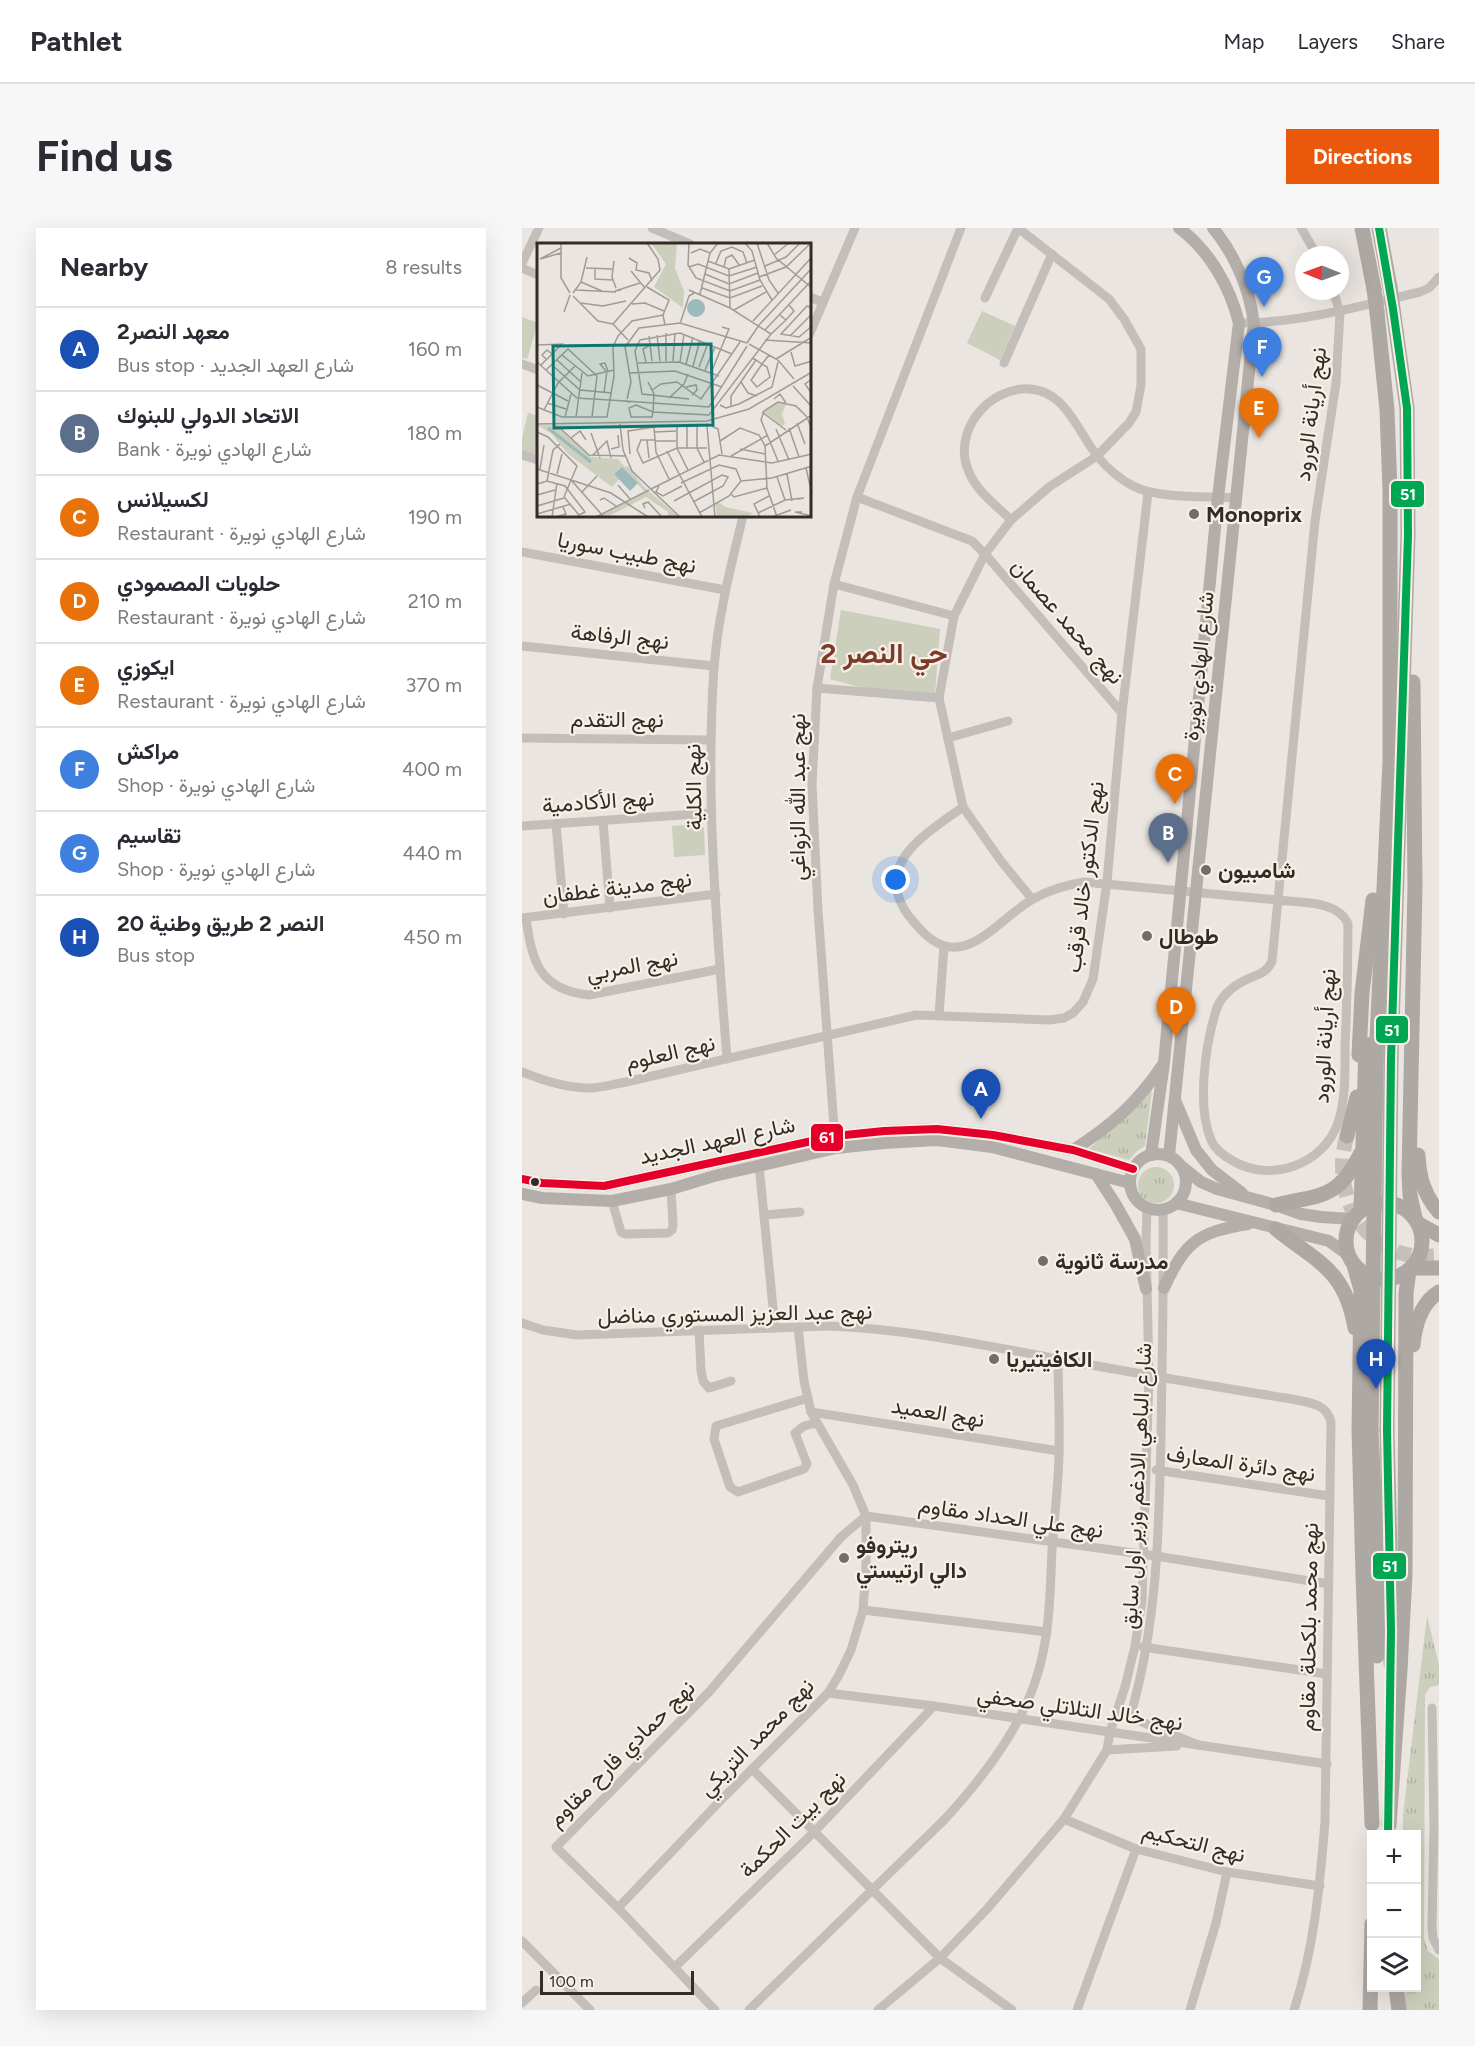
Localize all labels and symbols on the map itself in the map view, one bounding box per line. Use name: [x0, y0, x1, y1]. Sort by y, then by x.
inset map: [537, 243, 812, 518]
north arrow: [1295, 246, 1349, 300]
pin: G: [1244, 257, 1284, 307]
pin: F: [1242, 328, 1282, 377]
street label: نهج أريانة الورود: [1289, 345, 1333, 483]
pin: E: [1240, 388, 1278, 438]
line badge: 51: [1390, 480, 1425, 508]
text: 51: [1400, 485, 1416, 504]
place label: Monoprix: [1206, 501, 1302, 528]
marker: Monoprix: [1187, 507, 1201, 521]
street label: نهج طبيب سوريا: [555, 526, 699, 580]
street label: نهج محمد عصمان: [1005, 553, 1130, 690]
street label: شارع الهادي نويرة: [1177, 590, 1225, 743]
street label: نهج الرفاهة: [569, 618, 670, 656]
district label: حي النصر 2: [820, 636, 948, 677]
street label: نهج التقدم: [570, 706, 664, 734]
street label: نهج عبد الله الزواغي: [784, 713, 816, 881]
street label: نهج الكلية: [679, 743, 709, 831]
pin: C: [1156, 754, 1194, 804]
street label: نهج الدكتور خالد قرقب: [1059, 780, 1111, 974]
street label: نهج الأكادمية: [541, 784, 655, 820]
pin: B: [1148, 814, 1188, 863]
place label: شامبيون: [1218, 857, 1296, 884]
marker: شامبيون: [1199, 863, 1213, 877]
street label: نهج مدينة غطفان: [541, 865, 693, 911]
your location: [881, 865, 910, 894]
place label: طوطال: [1159, 923, 1219, 950]
marker: طوطال: [1140, 929, 1154, 943]
street label: نهج المربي: [584, 944, 681, 992]
street label: نهج أريانة الورود: [1307, 968, 1343, 1104]
pin: D: [1156, 988, 1196, 1037]
line badge: 51: [1375, 1015, 1409, 1044]
text: 51: [1384, 1021, 1400, 1040]
street label: نهج العلوم: [622, 1029, 718, 1077]
pin: A: [962, 1070, 1000, 1119]
street label: شارع العهد الجديد: [637, 1111, 798, 1171]
line badge: 61: [810, 1123, 844, 1152]
text: 61: [819, 1128, 835, 1147]
unlabelled marker: [529, 1176, 541, 1188]
place label: مدرسة ثانوية: [1055, 1248, 1168, 1275]
marker: مدرسة ثانوية: [1036, 1254, 1050, 1268]
street label: نهج عبد العزيز المستوري مناضل: [597, 1298, 873, 1334]
pin: H: [1356, 1340, 1396, 1389]
street label: شارع الباهي الادغم وزير اول سابق: [1116, 1342, 1162, 1630]
place label: الكافيتيريا: [1006, 1346, 1092, 1373]
marker: الكافيتيريا: [987, 1352, 1001, 1366]
street label: نهج العميد: [889, 1392, 987, 1434]
street label: نهج دائرة المعارف: [1165, 1440, 1317, 1488]
street label: نهج علي الحداد مقاوم: [916, 1491, 1105, 1549]
street label: نهج محمد بلكحلة مقاوم: [1293, 1522, 1325, 1732]
place label: ريتروفو دالي ارتيستي: [856, 1532, 967, 1589]
marker: ريتروفو دالي ارتيستي: [837, 1551, 851, 1565]
line badge: 51: [1372, 1552, 1407, 1580]
text: 51: [1382, 1557, 1398, 1576]
street label: نهج محمد التريكي: [693, 1672, 823, 1806]
street label: نهج حمادي فارح مقاوم: [542, 1674, 704, 1836]
street label: نهج خالد التلاتلي صحفي: [975, 1681, 1185, 1741]
street label: نهج بيت الحكمة: [733, 1765, 852, 1884]
street label: نهج التحكيم: [1139, 1817, 1248, 1869]
scale bar: [540, 1968, 694, 1996]

